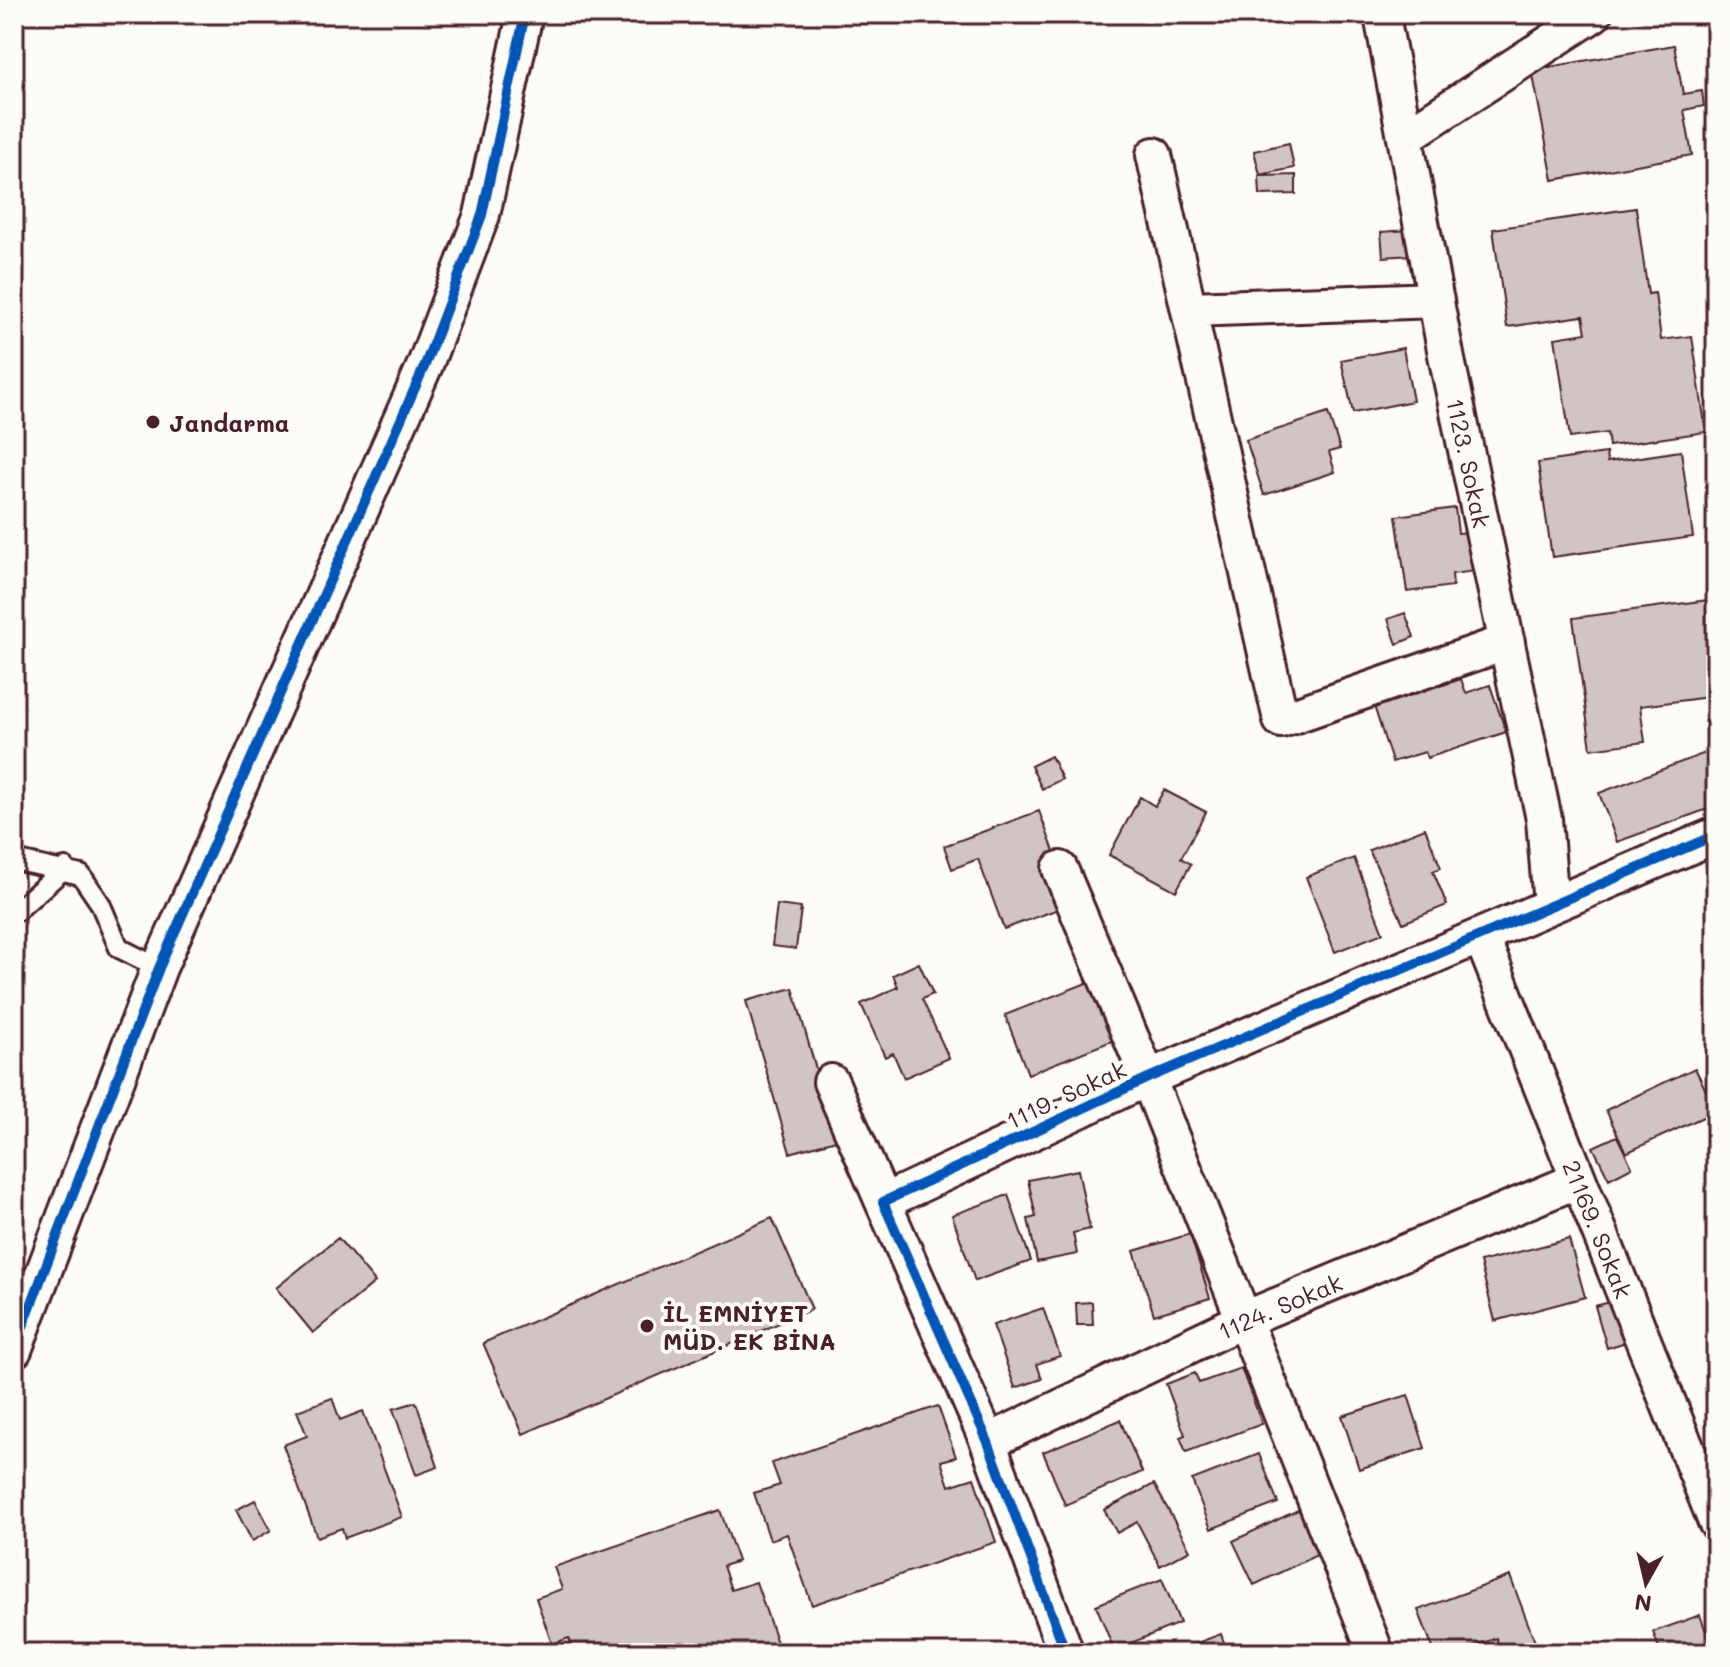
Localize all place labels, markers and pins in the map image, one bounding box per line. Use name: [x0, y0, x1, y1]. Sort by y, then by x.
place label: Jandarma: [169, 407, 290, 438]
marker: Jandarma: [144, 413, 162, 431]
place label: İL EMNİYET MÜD. EK BİNA: [663, 1297, 836, 1356]
marker: İL EMNİYET MÜD. EK BİNA: [638, 1317, 656, 1335]

